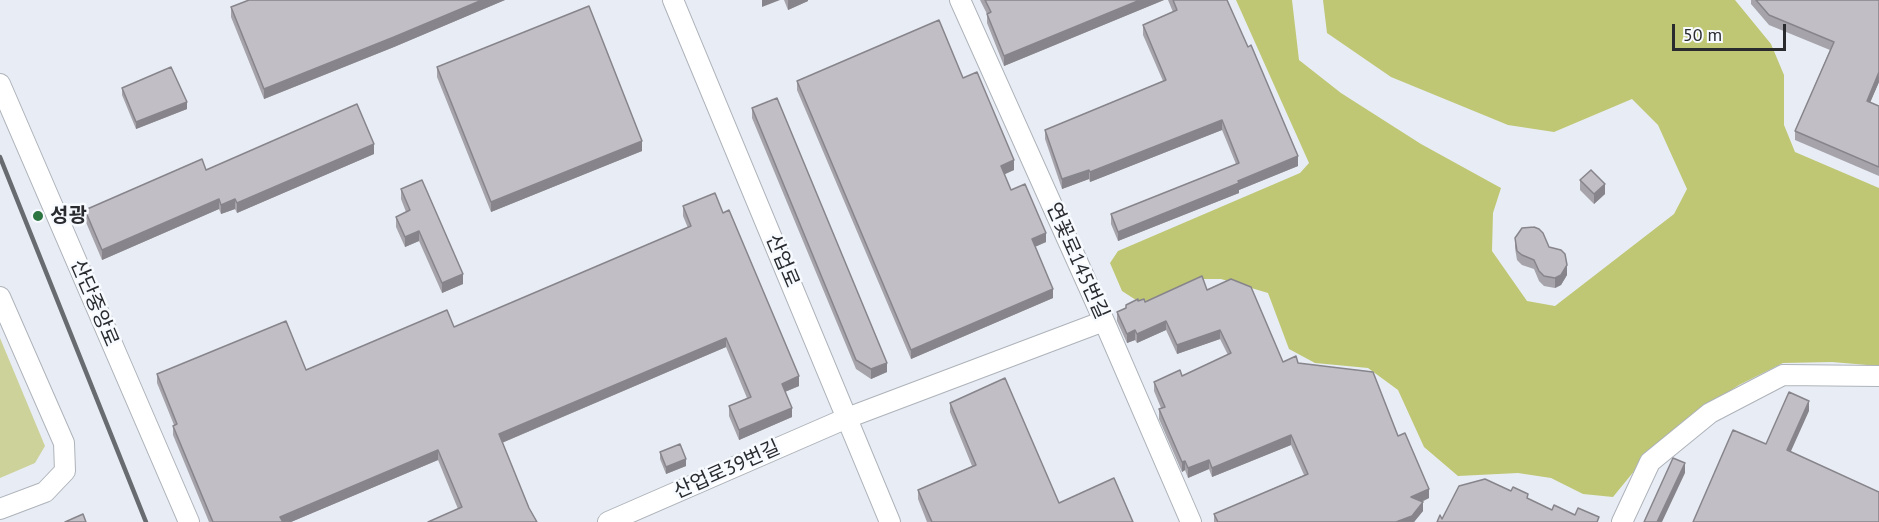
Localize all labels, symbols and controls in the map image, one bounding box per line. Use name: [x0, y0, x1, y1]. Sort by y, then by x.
scale bar: [1675, 12, 1789, 50]
text: 50 m: [1683, 23, 1722, 46]
street label: 연꽃로145번길: [1041, 199, 1113, 323]
place label: 성광: [50, 204, 87, 228]
marker: 성광: [31, 209, 45, 223]
street label: 산업로: [760, 231, 804, 291]
street label: 산단중앙로: [65, 256, 123, 350]
street label: 산업로39번길: [670, 436, 784, 504]

